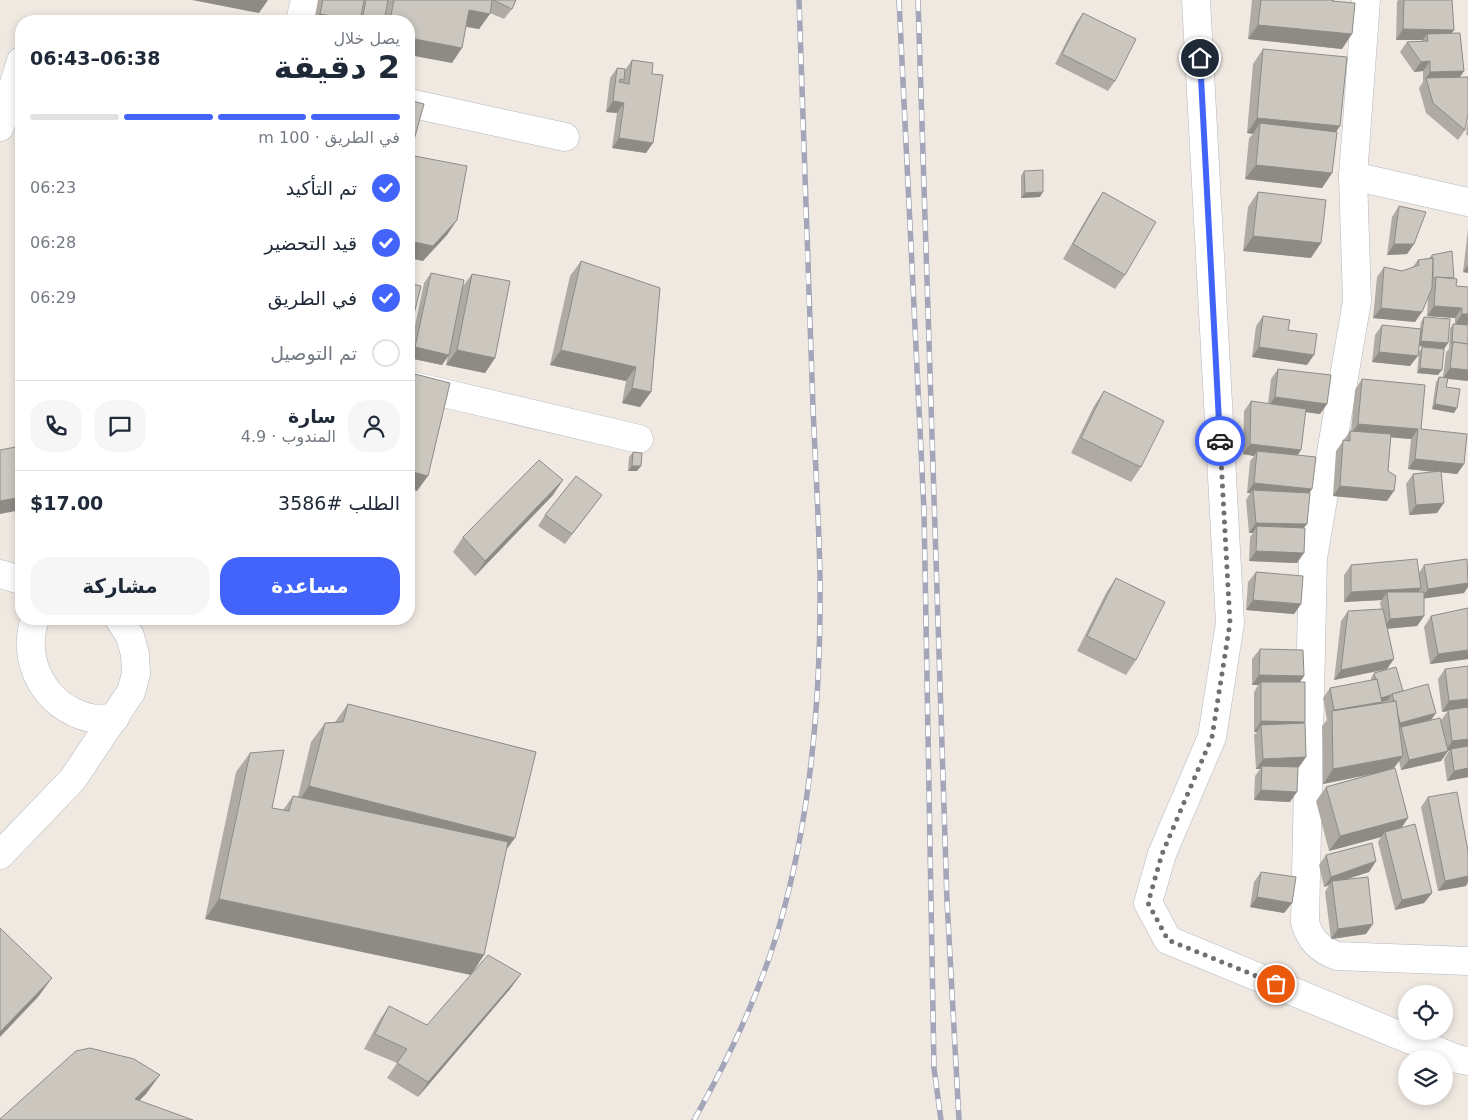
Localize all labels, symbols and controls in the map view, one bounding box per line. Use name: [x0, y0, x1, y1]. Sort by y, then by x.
text: يصل خلال: [333, 29, 400, 48]
pin: [1179, 37, 1221, 79]
icon: home: [1186, 44, 1214, 72]
text: 06:38–06:43: [30, 47, 160, 69]
text: 2 دقيقة: [274, 48, 400, 86]
text: في الطريق · 100 m: [258, 128, 400, 147]
icon: check: [372, 174, 400, 202]
text: تم التأكيد: [286, 177, 357, 199]
text: 06:23: [30, 178, 76, 197]
icon: check: [372, 229, 400, 257]
text: قيد التحضير: [264, 232, 357, 254]
text: 06:28: [30, 233, 76, 252]
icon: check: [372, 284, 400, 312]
text: في الطريق: [268, 287, 357, 309]
text: 06:29: [30, 288, 76, 307]
text: تم التوصيل: [270, 342, 357, 364]
button: phone: [30, 400, 82, 452]
button: chat: [94, 400, 146, 452]
button: person: [348, 400, 400, 452]
text: سارة: [288, 405, 336, 427]
courier: [1195, 416, 1245, 466]
text: المندوب · 4.9: [241, 427, 336, 446]
icon: car: [1206, 427, 1234, 455]
text: $17.00: [30, 492, 103, 514]
text: الطلب #3586: [278, 492, 400, 514]
button: مشاركة: [30, 557, 210, 615]
button: مساعدة: [220, 557, 400, 615]
pin: [1255, 963, 1297, 1005]
icon: bag: [1262, 970, 1290, 998]
map controls: [1398, 985, 1453, 1105]
button: locate: [1398, 985, 1453, 1040]
button: layers: [1398, 1050, 1453, 1105]

